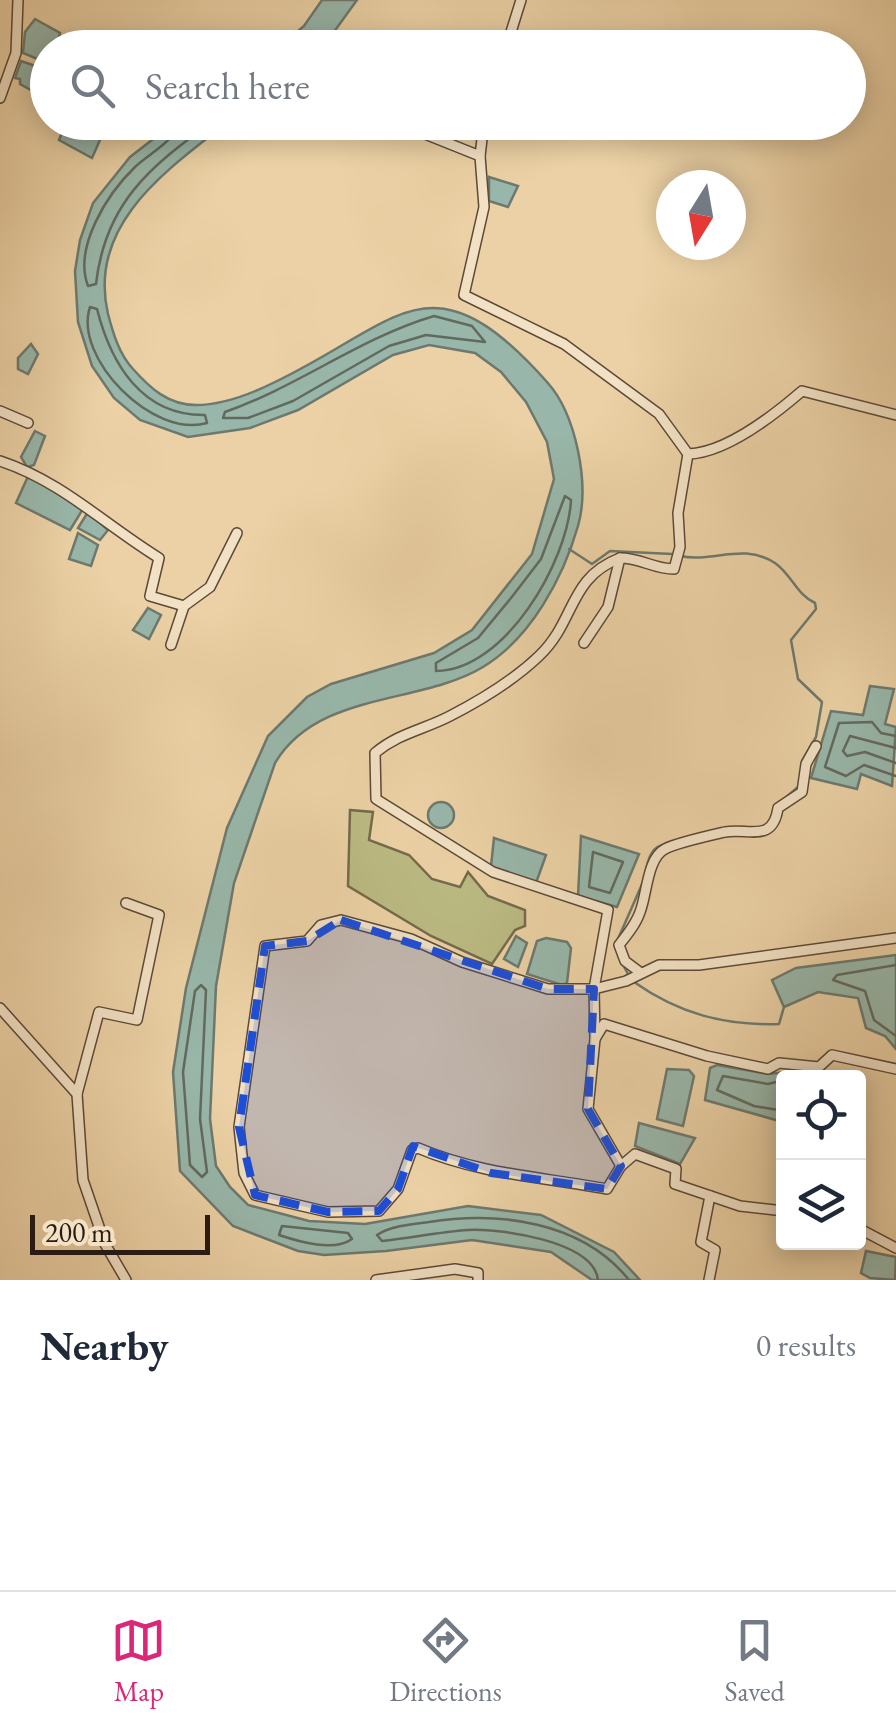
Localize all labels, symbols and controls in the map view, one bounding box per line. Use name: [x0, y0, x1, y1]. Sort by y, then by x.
search box: [30, 30, 866, 140]
icon: search: [65, 58, 120, 113]
text: Search here: [145, 61, 310, 110]
north arrow: [656, 170, 746, 260]
map controls: [776, 1070, 866, 1250]
button: locate: [776, 1070, 866, 1160]
button: layers: [776, 1160, 866, 1250]
scale bar: [30, 1210, 210, 1254]
text: 200 m: [45, 1214, 113, 1250]
text: Nearby: [40, 1318, 169, 1373]
text: 0 results: [756, 1324, 856, 1366]
tab: Map: [111, 1613, 166, 1709]
tab: Directions: [389, 1613, 502, 1709]
tab: Saved: [725, 1613, 785, 1709]

